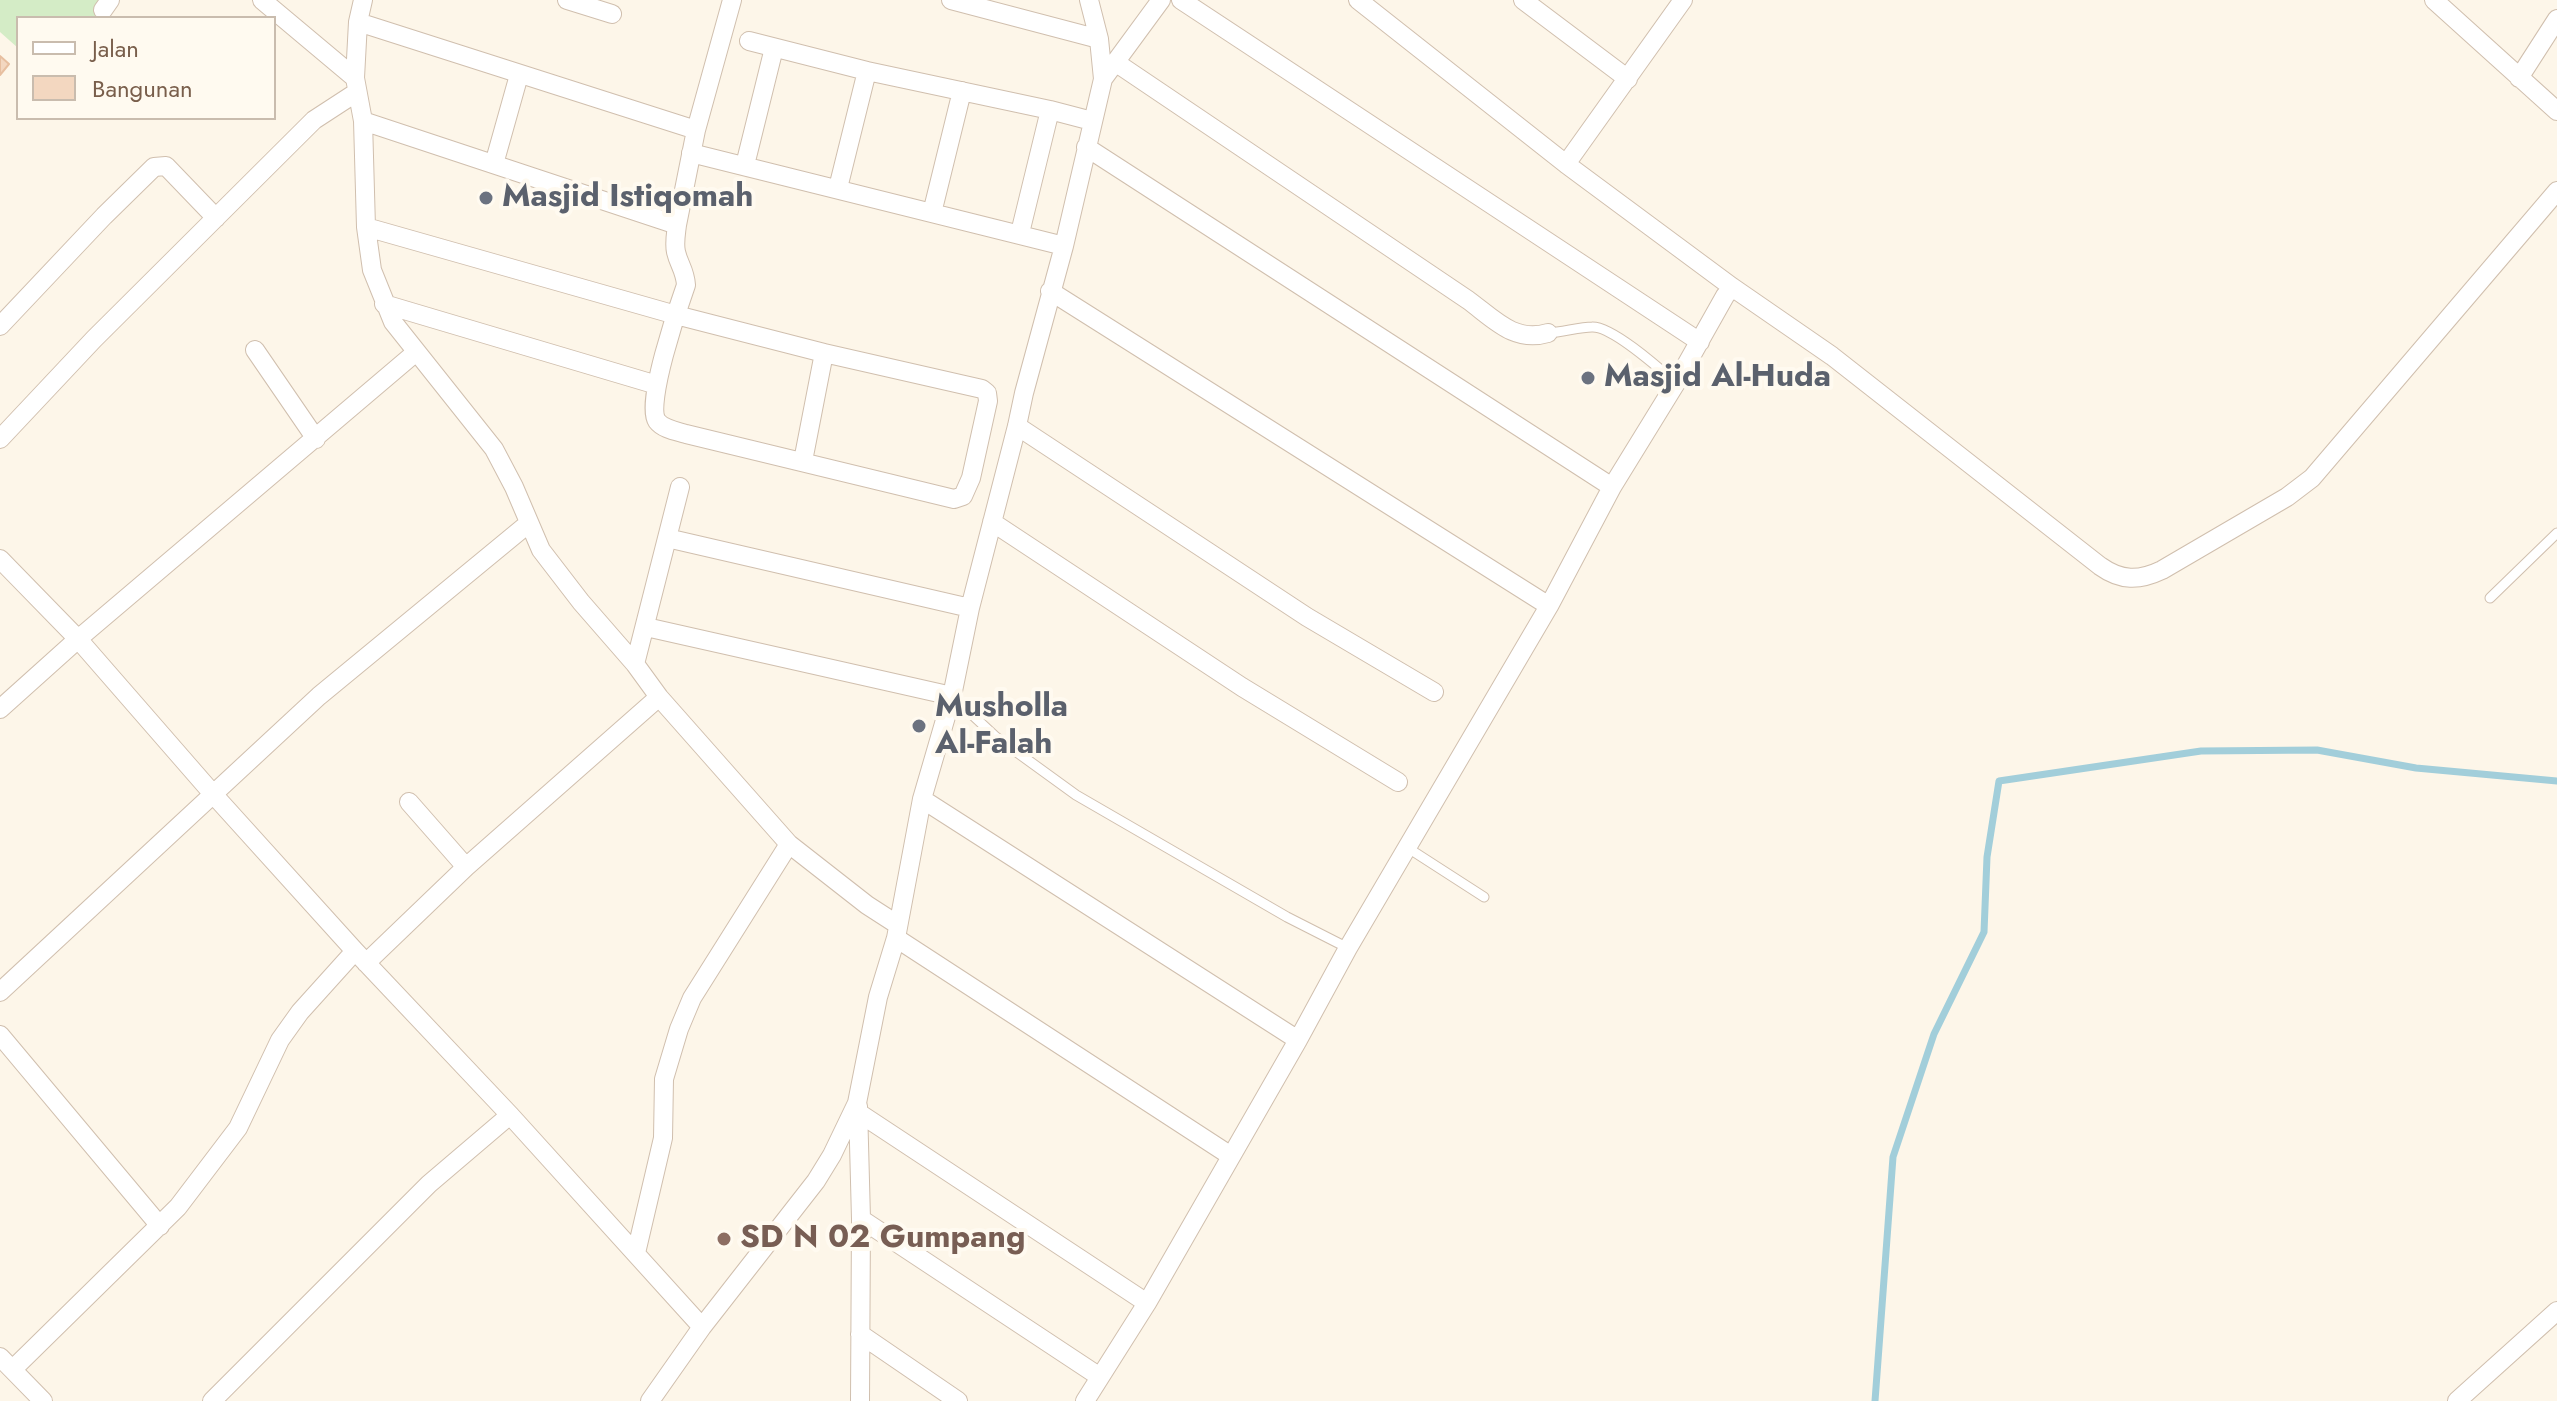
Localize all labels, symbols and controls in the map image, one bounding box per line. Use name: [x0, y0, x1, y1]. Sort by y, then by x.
legend: [16, 16, 276, 120]
text: Jalan: [92, 31, 139, 66]
text: Bangunan: [92, 71, 193, 106]
place label: Masjid Istiqomah: [502, 179, 753, 217]
marker: Masjid Istiqomah: [477, 189, 495, 207]
place label: Masjid Al-Huda: [1604, 359, 1831, 397]
marker: Masjid Al-Huda: [1579, 369, 1597, 387]
place label: Musholla Al-Falah: [935, 689, 1068, 764]
marker: Musholla Al-Falah: [910, 717, 928, 735]
place label: SD N 02 Gumpang: [740, 1220, 1025, 1258]
marker: SD N 02 Gumpang: [715, 1230, 733, 1248]

